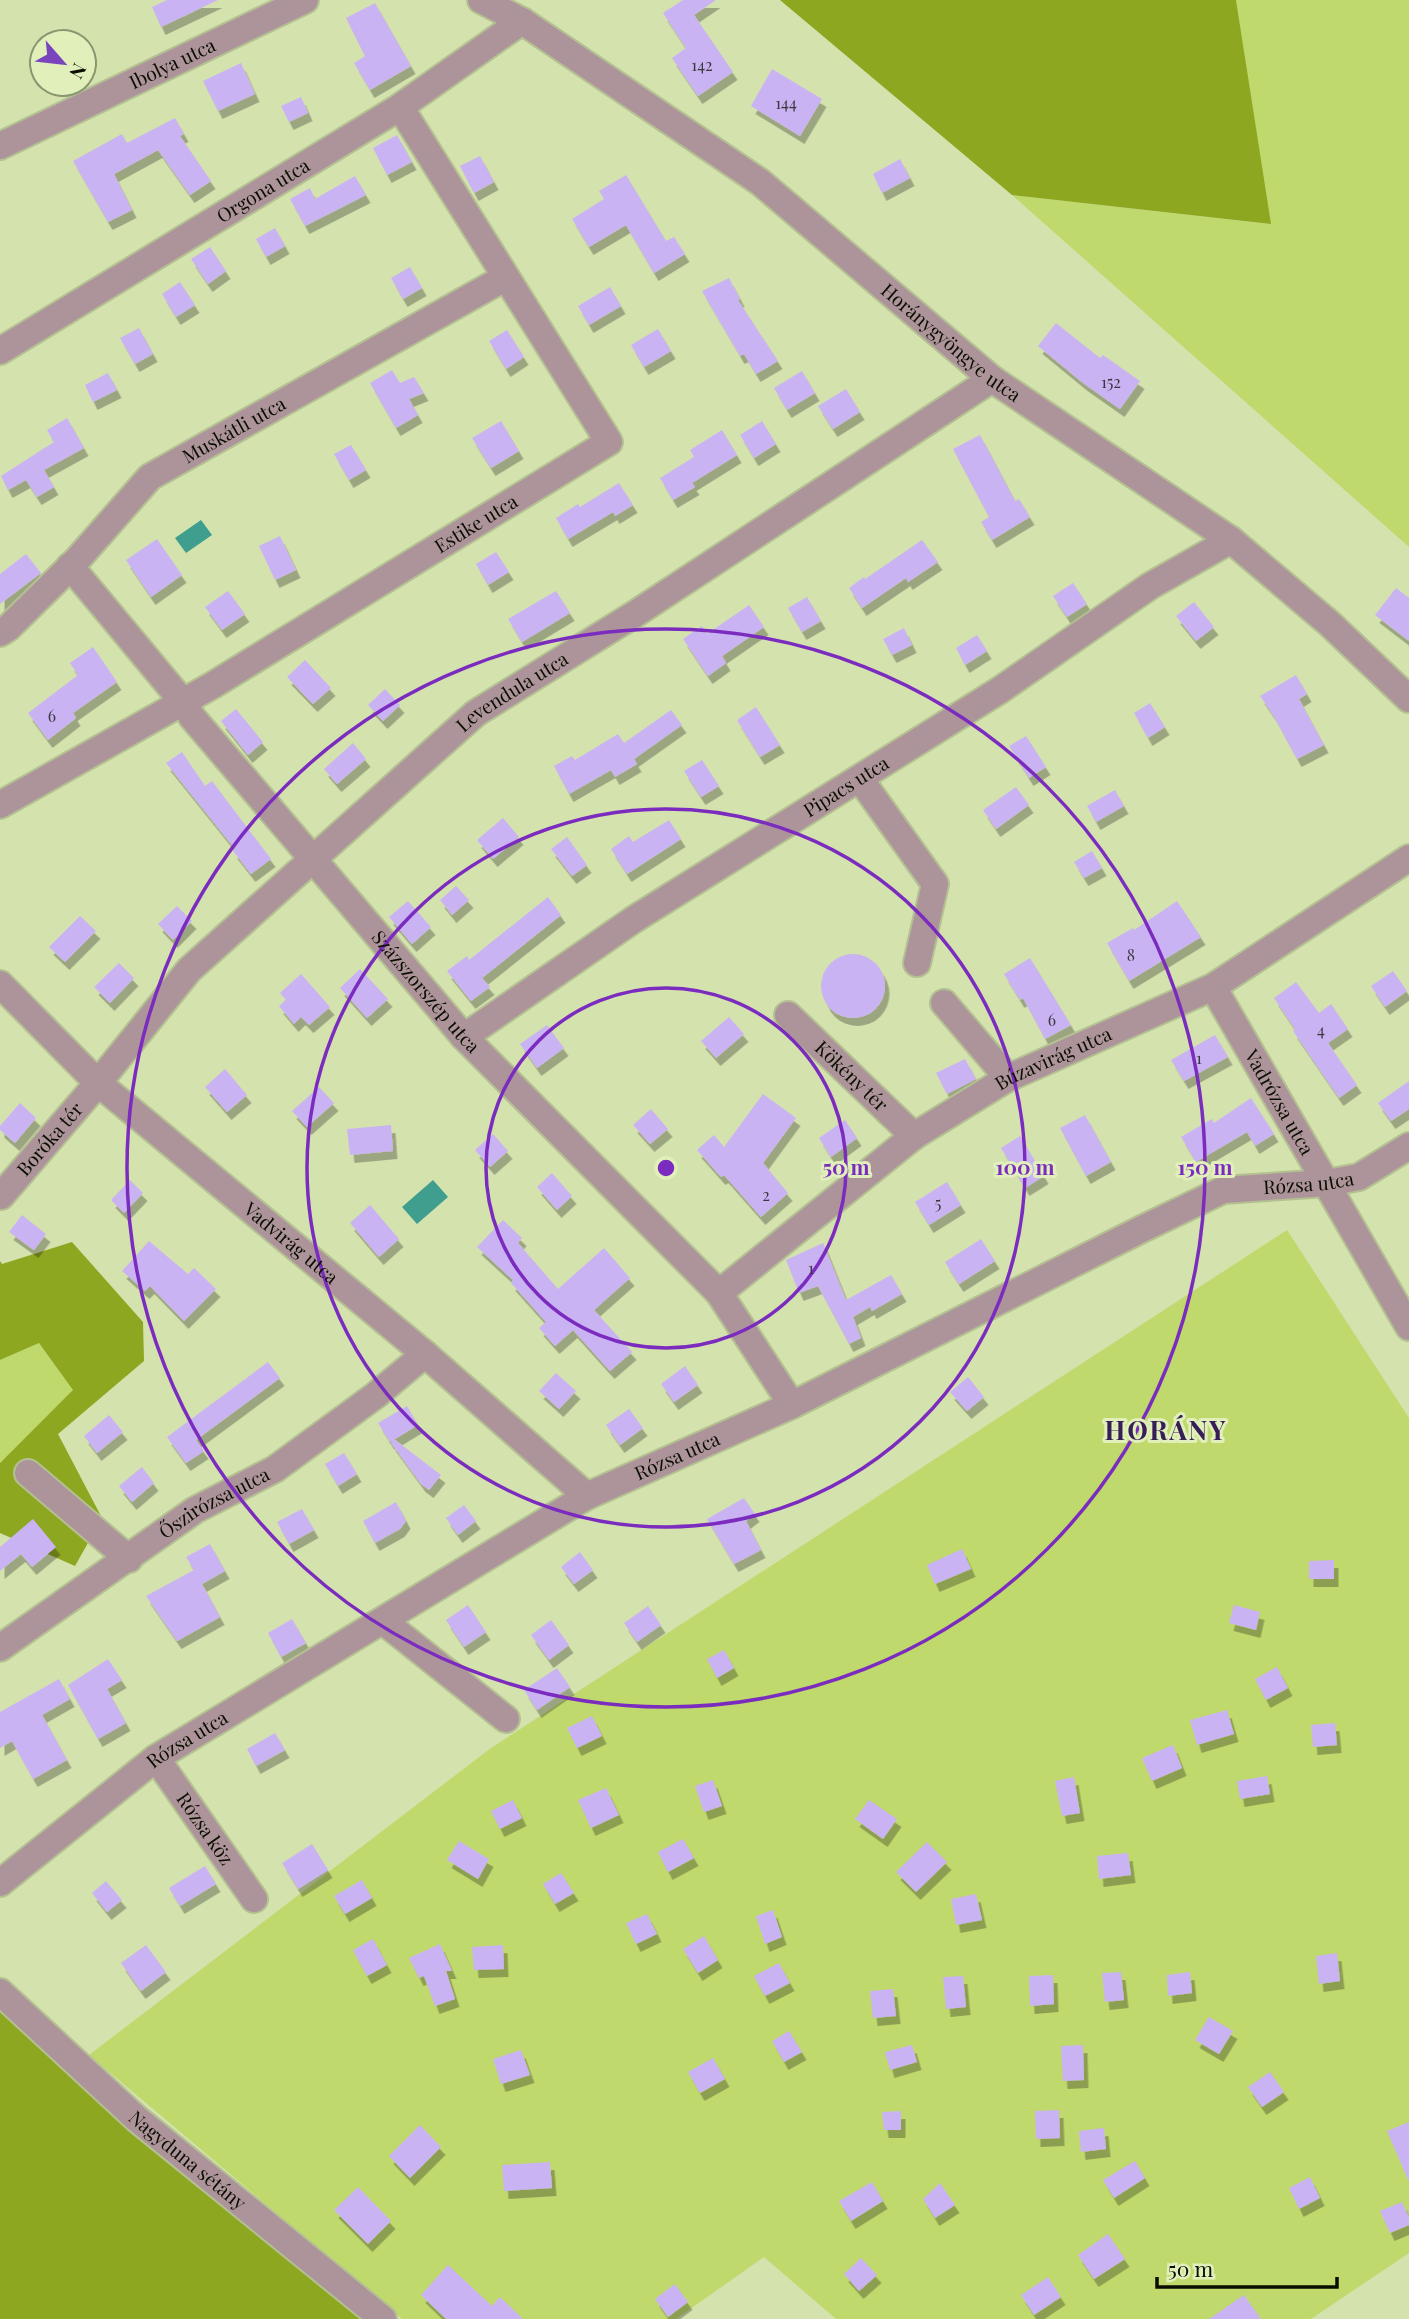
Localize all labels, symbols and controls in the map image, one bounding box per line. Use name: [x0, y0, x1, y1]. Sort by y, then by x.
north arrow: [28, 28, 98, 98]
street label: Ibolya utca: [124, 31, 220, 94]
house number: 142: [691, 54, 713, 75]
text: N: [64, 59, 94, 84]
house number: 144: [775, 92, 797, 113]
street label: Orgona utca: [211, 151, 314, 228]
street label: Horánygyöngye utca: [876, 277, 1027, 407]
house number: 152: [1101, 371, 1121, 392]
street label: Muskátli utca: [177, 389, 290, 468]
street label: Estike utca: [429, 487, 522, 558]
street label: Levendula utca: [450, 645, 573, 737]
house number: 6: [48, 705, 56, 726]
street label: Pipacs utca: [798, 749, 894, 822]
street label: Százszorszép utca: [367, 924, 487, 1058]
house number: 8: [1127, 944, 1135, 965]
house number: 6: [1048, 1009, 1056, 1030]
house number: 4: [1317, 1019, 1325, 1040]
street label: Búzavirág utca: [989, 1020, 1116, 1095]
street label: Kökény tér: [810, 1034, 895, 1117]
street label: Vadrózsa utca: [1239, 1043, 1321, 1160]
house number: 1: [1196, 1047, 1202, 1068]
street label: Boróka tér: [10, 1096, 88, 1181]
text: 50 m: [822, 1152, 870, 1180]
text: 100 m: [995, 1152, 1055, 1180]
text: 150 m: [1178, 1152, 1232, 1180]
centre of rings: [654, 1156, 678, 1180]
street label: Rózsa utca: [1262, 1164, 1356, 1199]
house number: 2: [762, 1184, 770, 1205]
house number: 5: [935, 1192, 941, 1213]
street label: Vadvirág utca: [238, 1195, 345, 1289]
house number: 1: [808, 1257, 814, 1278]
district label: HORÁNY: [1105, 1412, 1227, 1447]
street label: Rózsa utca: [630, 1425, 724, 1485]
street label: Őszirózsa utca: [153, 1460, 274, 1544]
street label: Rózsa utca: [140, 1703, 232, 1773]
street label: Rózsa köz: [172, 1787, 240, 1870]
street label: Nagyduna sétány: [124, 2104, 253, 2215]
scale bar: [1157, 2246, 1337, 2290]
text: 50 m: [1168, 2254, 1214, 2282]

